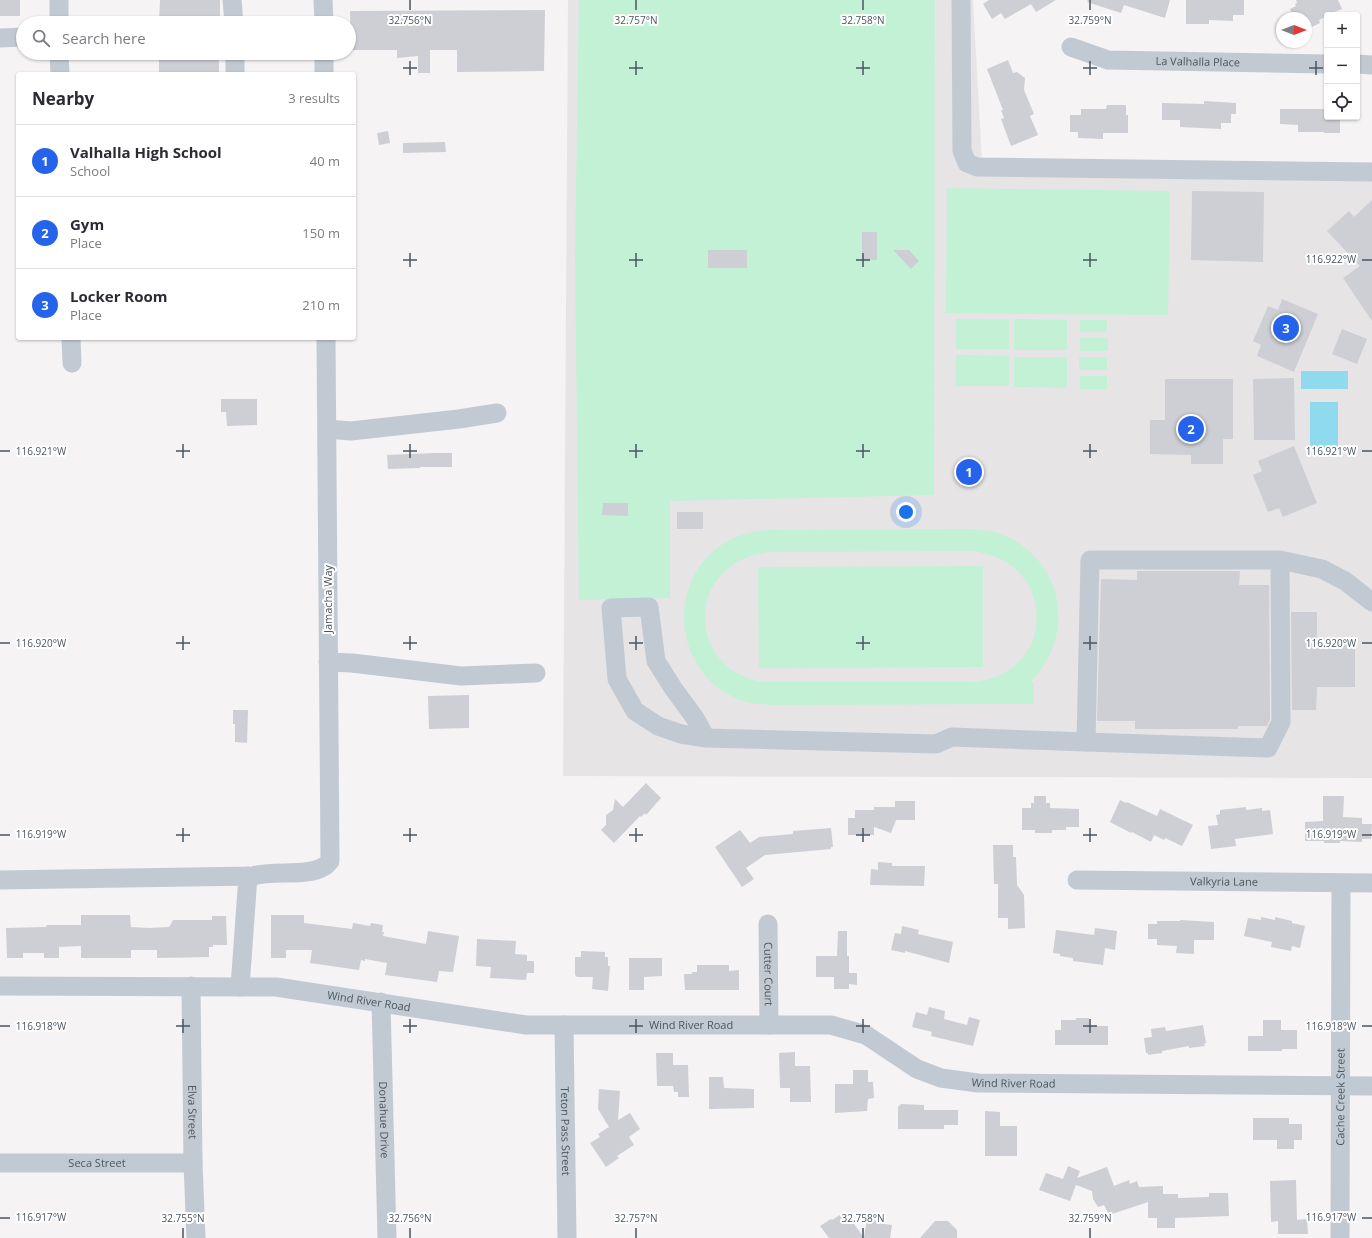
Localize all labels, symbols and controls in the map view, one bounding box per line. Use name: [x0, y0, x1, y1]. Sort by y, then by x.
north arrow: [1276, 12, 1312, 48]
map controls: [1324, 12, 1360, 120]
button: +: [1324, 12, 1360, 48]
text: 32.756°N: [388, 13, 432, 27]
text: 32.757°N: [614, 13, 658, 27]
text: 32.758°N: [841, 13, 885, 27]
text: 32.759°N: [1068, 13, 1112, 27]
search box: [16, 16, 356, 60]
icon: search: [30, 27, 52, 49]
text: Search here: [62, 28, 146, 48]
button: −: [1324, 48, 1360, 84]
street label: La Valhalla Place: [1155, 53, 1240, 69]
button: locate: [1324, 84, 1360, 120]
text: Nearby: [32, 87, 94, 110]
text: 3 results: [288, 89, 340, 107]
text: Valhalla High School: [70, 142, 222, 162]
text: 1: [41, 152, 49, 170]
text: 40 m: [310, 152, 340, 170]
text: School: [70, 162, 110, 180]
text: Gym: [70, 214, 104, 234]
text: 2: [41, 224, 49, 242]
text: 150 m: [302, 224, 340, 242]
text: Place: [70, 234, 102, 252]
text: 116.922°W: [1306, 252, 1357, 266]
text: Locker Room: [70, 286, 168, 306]
text: 3: [41, 296, 49, 314]
text: 210 m: [302, 296, 340, 314]
text: Place: [70, 306, 102, 324]
pin: 3: [1273, 313, 1299, 343]
pin: 2: [1178, 414, 1204, 444]
text: 116.921°W: [16, 444, 67, 458]
text: 116.921°W: [1306, 444, 1357, 458]
pin: 1: [956, 457, 982, 487]
your location: [896, 502, 916, 522]
street label: Jamacha Way: [320, 564, 335, 634]
text: 116.920°W: [16, 636, 67, 650]
text: 116.920°W: [1306, 636, 1357, 650]
text: 116.919°W: [16, 827, 67, 841]
text: 116.919°W: [1306, 827, 1357, 841]
street label: Valkyria Lane: [1190, 873, 1258, 889]
street label: Cutter Court: [761, 942, 777, 1006]
street label: Wind River Road: [326, 987, 412, 1014]
street label: Wind River Road: [649, 1017, 733, 1032]
text: 116.918°W: [16, 1019, 67, 1033]
text: 116.918°W: [1306, 1019, 1357, 1033]
street label: Cache Creek Street: [1332, 1048, 1348, 1146]
street label: Wind River Road: [970, 1074, 1056, 1091]
street label: Donahue Drive: [376, 1081, 393, 1159]
street label: Elva Street: [185, 1085, 201, 1139]
street label: Teton Pass Street: [558, 1086, 574, 1176]
street label: Seca Street: [68, 1155, 126, 1170]
text: 116.917°W: [16, 1210, 67, 1224]
text: 116.917°W: [1306, 1210, 1357, 1224]
text: 32.755°N: [161, 1211, 205, 1225]
text: 32.756°N: [388, 1211, 432, 1225]
text: 32.757°N: [614, 1211, 658, 1225]
text: 32.758°N: [841, 1211, 885, 1225]
text: 32.759°N: [1068, 1211, 1112, 1225]

